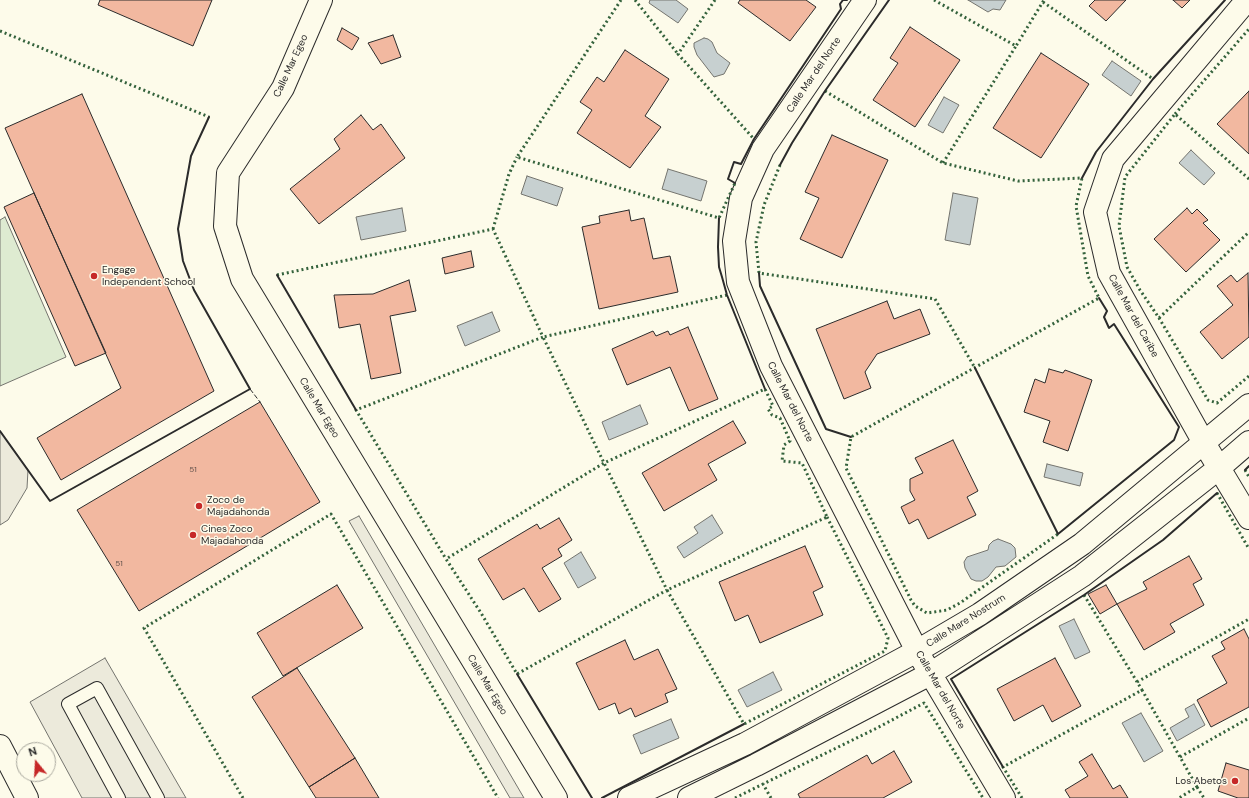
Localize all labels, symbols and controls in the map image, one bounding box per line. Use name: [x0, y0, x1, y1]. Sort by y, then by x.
street label: Calle Mar Egeo: [271, 33, 311, 99]
street label: Calle Mar del Norte: [784, 35, 844, 115]
place label: Engage Independent School: [102, 264, 195, 288]
marker: Engage Independent School: [89, 271, 99, 281]
street label: Calle Mar del Caribe: [1105, 272, 1161, 360]
street label: Calle Mar del Norte: [765, 360, 815, 444]
street label: Calle Mar Egeo: [296, 376, 342, 440]
house number: 51: [189, 465, 197, 475]
place label: Zoco de Majadahonda: [207, 494, 270, 518]
marker: Zoco de Majadahonda: [194, 501, 204, 511]
place label: Cines Zoco Majadahonda: [201, 523, 264, 546]
marker: Cines Zoco Majadahonda: [188, 530, 198, 540]
house number: 51: [115, 559, 123, 569]
street label: Calle Mare Nostrum: [924, 592, 1008, 650]
street label: Calle Mar del Norte: [913, 649, 967, 731]
street label: Calle Mar Egeo: [464, 653, 510, 717]
north arrow: [16, 742, 56, 782]
text: N: [27, 744, 39, 759]
place label: Los Abetos: [1175, 775, 1227, 787]
marker: Los Abetos: [1230, 776, 1240, 786]

